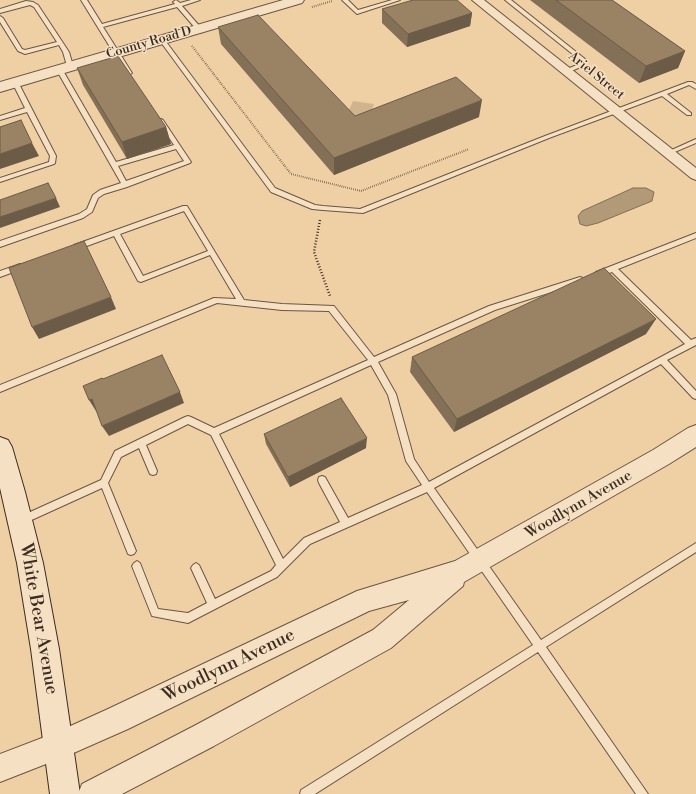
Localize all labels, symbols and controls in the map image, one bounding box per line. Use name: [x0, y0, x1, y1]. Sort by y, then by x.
street label: County Road D: [105, 23, 193, 63]
street label: Ariel Street: [565, 49, 627, 103]
street label: Woodlynn Avenue: [522, 467, 636, 543]
street label: White Bear Avenue: [14, 542, 62, 696]
street label: Woodlynn Avenue: [159, 625, 299, 707]

